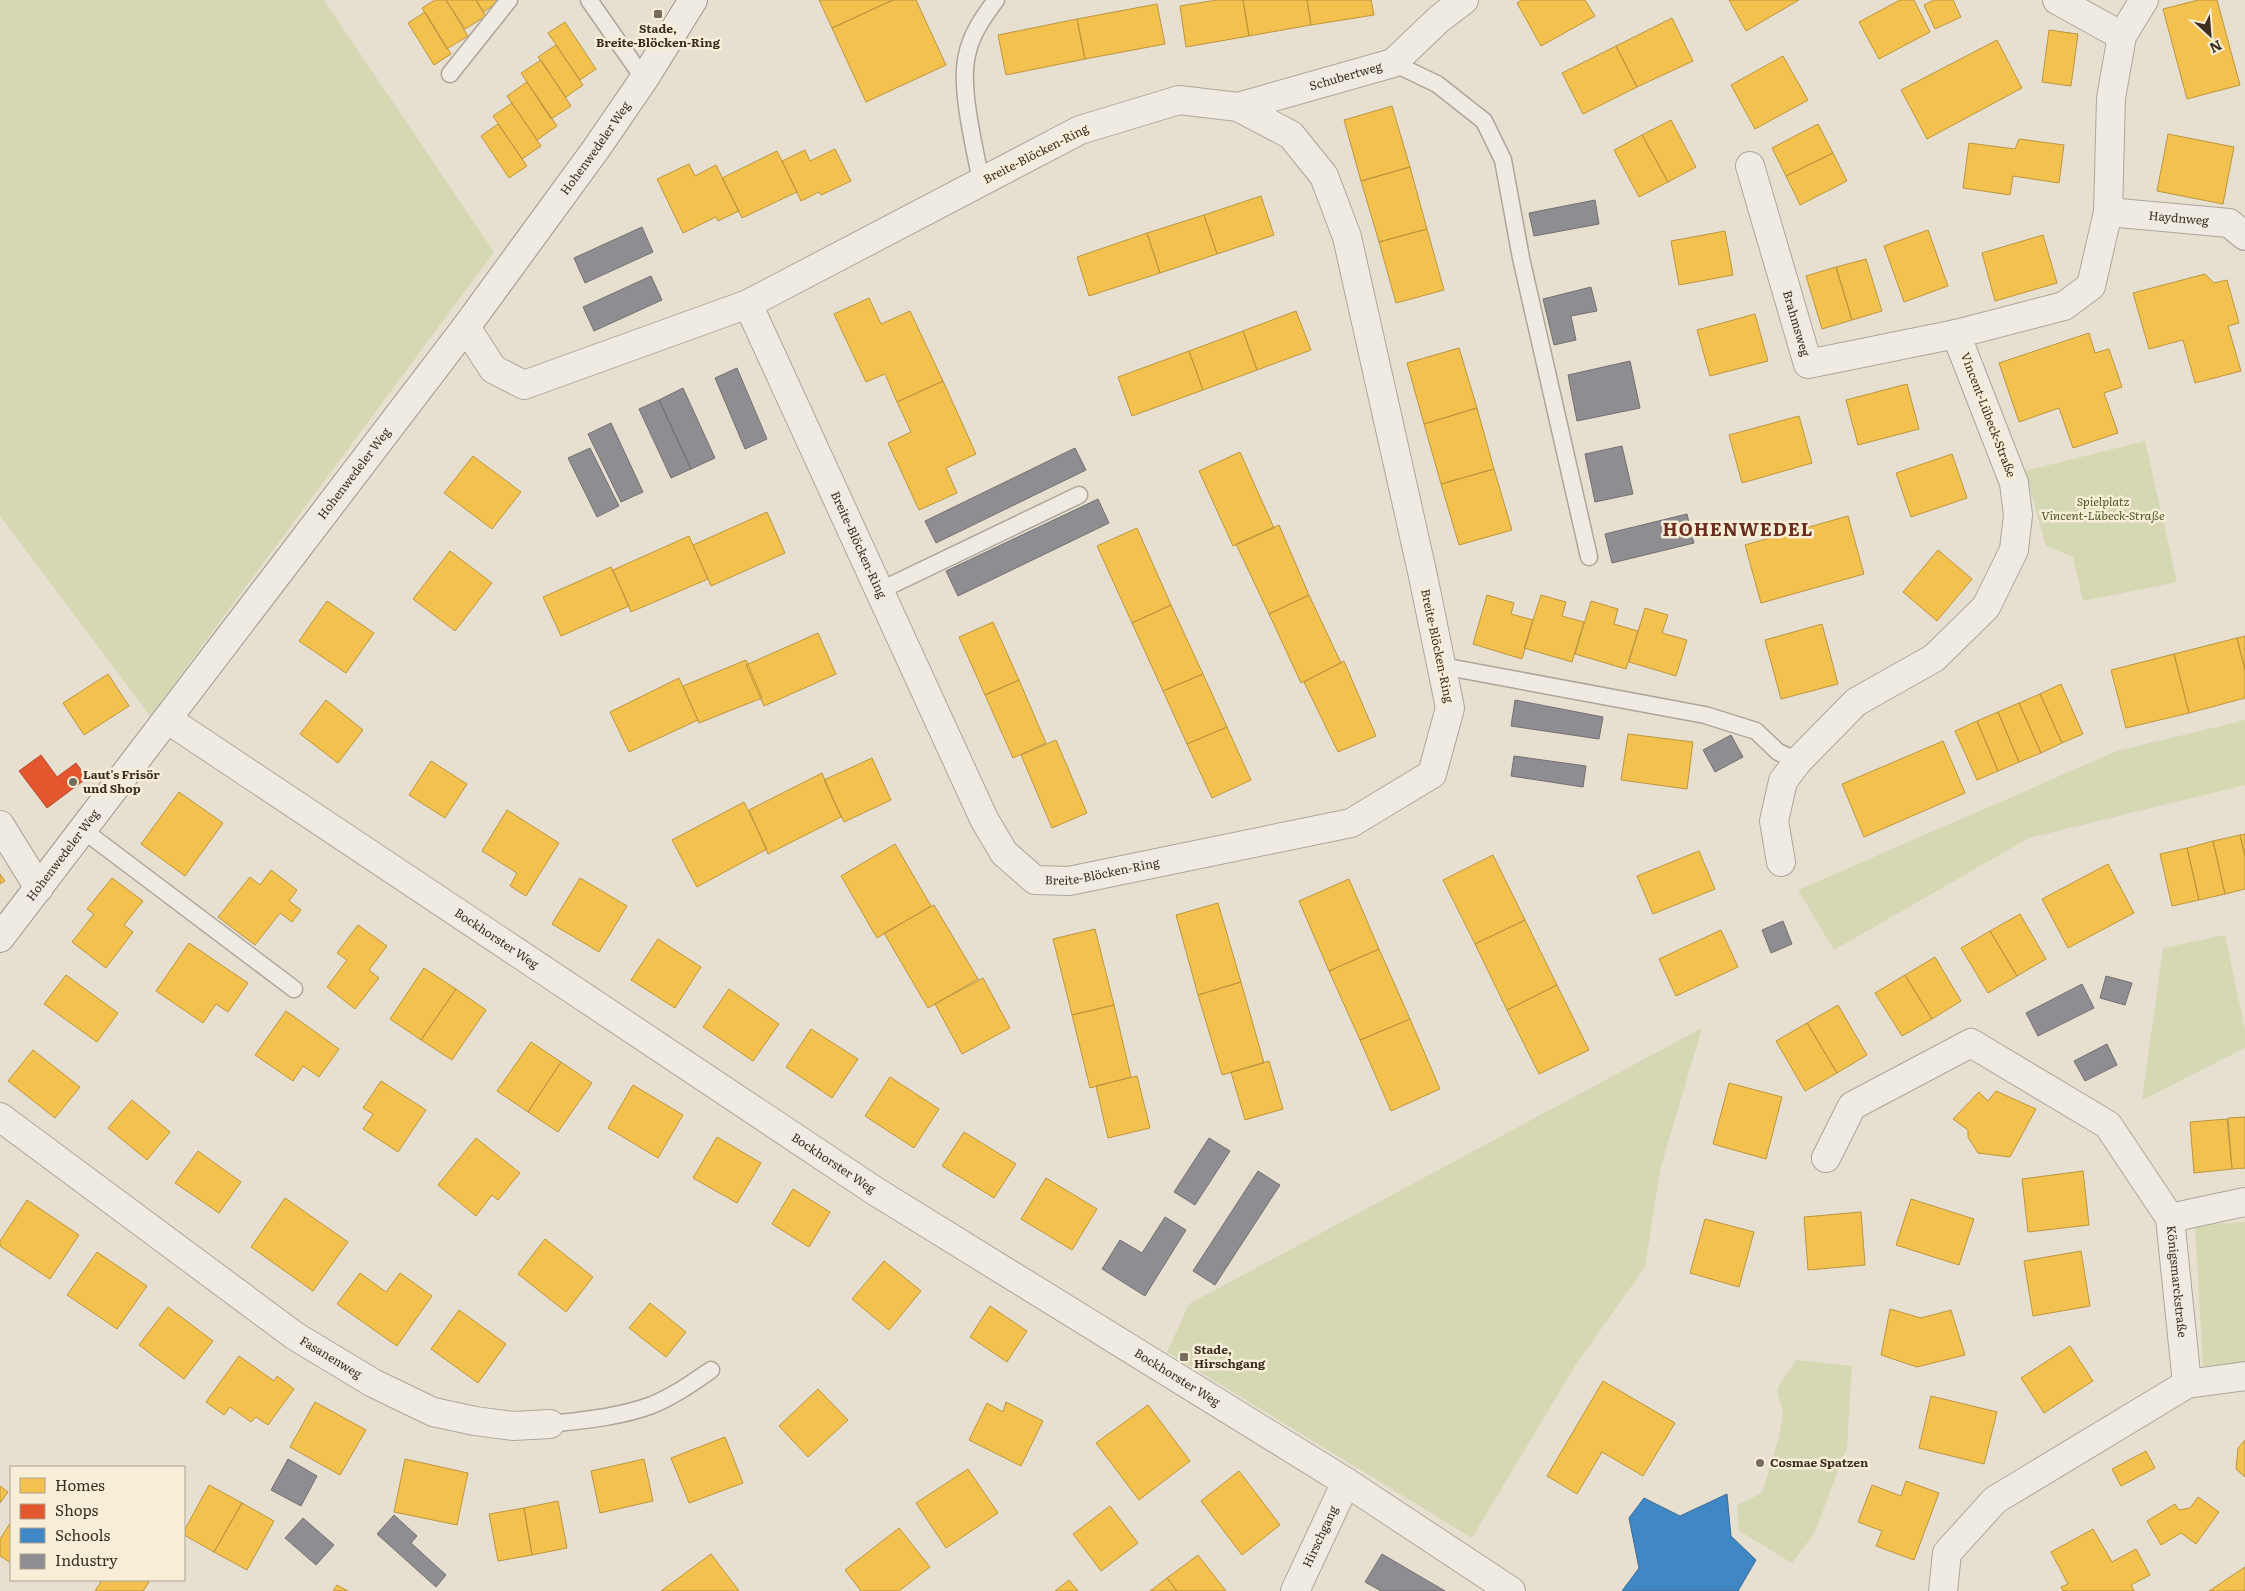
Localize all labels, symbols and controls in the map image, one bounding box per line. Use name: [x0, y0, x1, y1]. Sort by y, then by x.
marker: Stade, Breite-Blöcken-Ring: [652, 8, 664, 20]
north arrow: [2185, 10, 2235, 60]
place label: Stade, Breite-Blöcken-Ring: [596, 19, 721, 51]
text: N: [2206, 36, 2226, 59]
street label: Schubertweg: [1307, 56, 1384, 94]
street label: Hohenwedeler Weg: [555, 97, 634, 198]
street label: Breite-Blöcken-Ring: [980, 119, 1092, 188]
street label: Haydnweg: [2148, 206, 2210, 229]
street label: Brahmsweg: [1779, 288, 1815, 359]
street label: Vincent-Lübeck-Straße: [1957, 350, 2021, 480]
street label: Hohenwedeler Weg: [313, 423, 394, 523]
street label: Breite-Blöcken-Ring: [827, 488, 892, 601]
park label: Spielplatz Vincent-Lübeck-Straße: [2041, 492, 2165, 524]
district label: HOHENWEDEL: [1663, 515, 1813, 542]
street label: Breite-Blöcken-Ring: [1417, 587, 1459, 705]
place label: Laut's Frisör und Shop: [83, 765, 160, 797]
marker: Laut's Frisör und Shop: [67, 776, 79, 788]
street label: Hohenwedeler Weg: [21, 805, 103, 904]
street label: Breite-Blöcken-Ring: [1045, 853, 1161, 889]
street label: Bockhorster Weg: [451, 903, 543, 973]
street label: Bockhorster Weg: [788, 1128, 880, 1197]
street label: Königsmarckstraße: [2163, 1224, 2192, 1338]
street label: Fasanenweg: [297, 1331, 366, 1382]
place label: Stade, Hirschgang: [1194, 1340, 1266, 1372]
street label: Bockhorster Weg: [1131, 1343, 1224, 1410]
marker: Stade, Hirschgang: [1178, 1351, 1190, 1363]
place label: Cosmae Spatzen: [1770, 1453, 1869, 1471]
marker: Cosmae Spatzen: [1754, 1457, 1766, 1469]
legend: [10, 1466, 185, 1581]
text: Homes: [55, 1473, 105, 1496]
text: Shops: [55, 1498, 98, 1521]
street label: Hirschgang: [1297, 1502, 1342, 1570]
text: Schools: [55, 1523, 111, 1546]
text: Industry: [55, 1548, 118, 1571]

